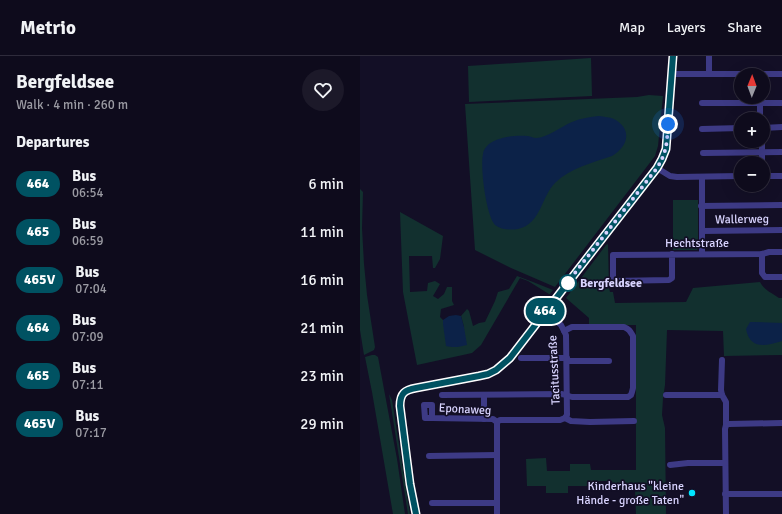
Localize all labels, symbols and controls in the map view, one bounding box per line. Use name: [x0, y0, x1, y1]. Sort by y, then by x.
text: Metrio: [20, 16, 76, 40]
text: Map: [619, 19, 645, 36]
text: Layers: [667, 19, 706, 36]
text: Share: [728, 19, 762, 36]
north arrow: [734, 68, 770, 104]
map controls: [734, 68, 770, 192]
button: heart: [302, 69, 344, 111]
text: Bergfeldsee: [16, 70, 114, 94]
text: Walk · 4 min · 260 m: [16, 97, 128, 113]
button: +: [734, 112, 770, 148]
your location: [658, 114, 678, 134]
text: Departures: [16, 133, 89, 151]
button: −: [734, 156, 770, 192]
text: Bus: [72, 167, 96, 185]
text: 464: [27, 175, 49, 192]
text: 6 min: [308, 175, 344, 193]
text: 06:54: [72, 185, 104, 201]
street label: Wallerweg: [715, 212, 769, 227]
text: Bus: [72, 215, 96, 233]
text: 465: [27, 223, 49, 240]
text: 11 min: [300, 223, 344, 241]
text: 06:59: [72, 233, 104, 249]
street label: Hechtstraße: [665, 236, 729, 251]
text: Bus: [75, 263, 99, 281]
text: 465V: [24, 271, 55, 288]
text: 16 min: [300, 271, 344, 289]
marker: Bergfeldsee: [559, 274, 577, 292]
place label: Bergfeldsee: [580, 276, 642, 291]
text: 07:04: [75, 281, 107, 297]
line badge: 464: [522, 298, 568, 324]
text: 464: [534, 302, 556, 319]
text: Bus: [72, 311, 96, 329]
text: 464: [27, 319, 49, 336]
text: 21 min: [300, 319, 344, 337]
text: 07:09: [72, 329, 104, 345]
street label: Tacitusstraße: [545, 335, 564, 405]
text: Bus: [72, 359, 96, 377]
text: 465: [27, 367, 49, 384]
text: 23 min: [300, 367, 344, 385]
text: 07:11: [72, 377, 104, 393]
street label: Eponaweg: [438, 401, 492, 418]
text: Bus: [75, 407, 99, 425]
text: 465V: [24, 415, 55, 432]
text: 29 min: [300, 415, 344, 433]
text: 07:17: [75, 425, 107, 441]
place label: Kinderhaus "kleine Hände - große Taten": [576, 479, 684, 508]
marker: Kinderhaus "kleine Hände - große Taten": [687, 488, 697, 498]

